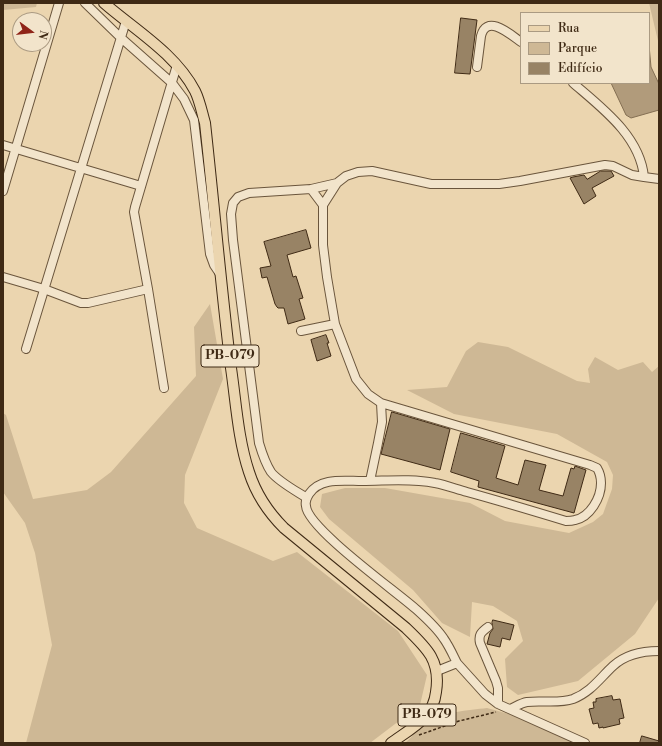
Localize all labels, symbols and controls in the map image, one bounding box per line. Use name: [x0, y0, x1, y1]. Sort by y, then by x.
north arrow: [12, 12, 52, 52]
legend: [520, 12, 650, 84]
text: Rua: [558, 21, 579, 36]
text: N: [35, 29, 51, 41]
text: Parque: [558, 41, 597, 56]
text: Edifício: [558, 61, 602, 76]
road number: PB-079: [201, 345, 259, 367]
road number: PB-079: [398, 704, 456, 726]

